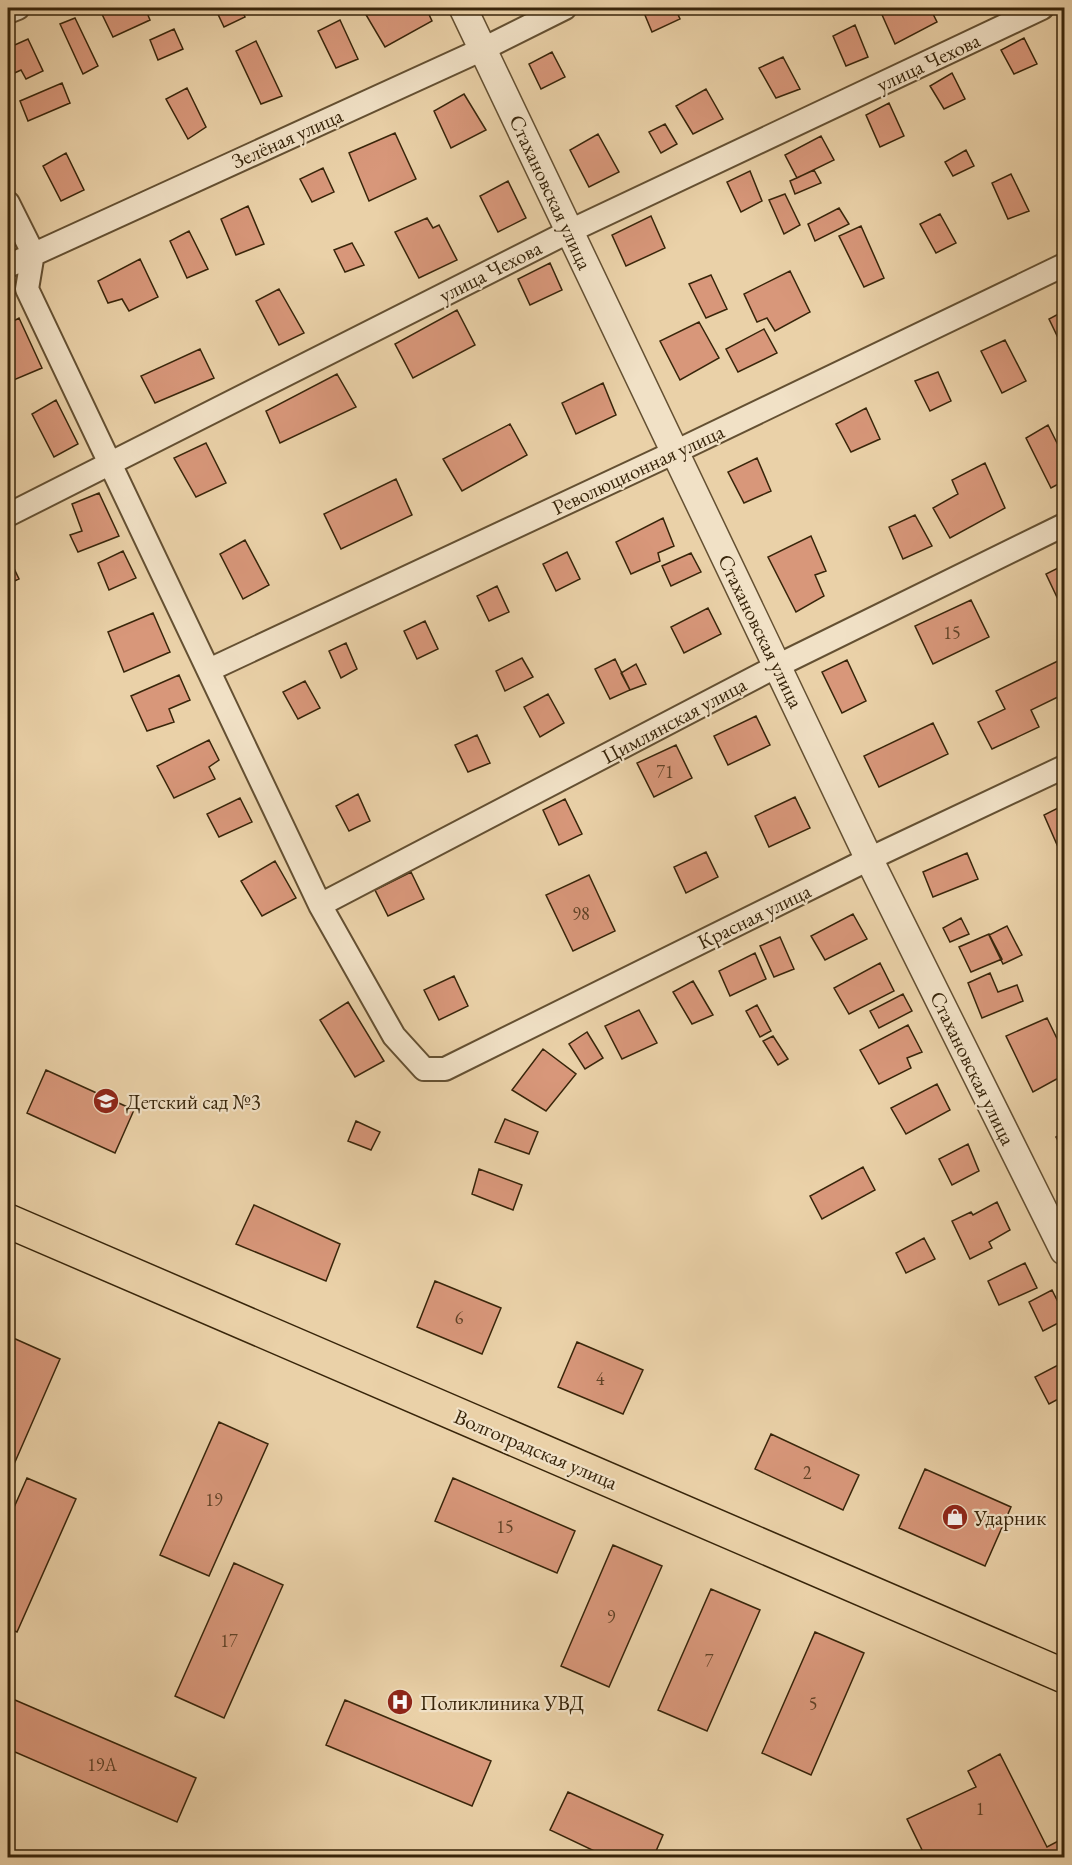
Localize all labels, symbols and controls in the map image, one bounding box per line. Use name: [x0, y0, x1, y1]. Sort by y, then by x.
street label: улица Чехова: [872, 26, 985, 98]
street label: Зелёная улица: [227, 101, 347, 175]
street label: Стахановская улица: [503, 110, 599, 274]
street label: улица Чехова: [434, 233, 546, 308]
street label: Революционная улица: [548, 417, 729, 521]
street label: Стахановская улица: [712, 549, 810, 713]
house number: 15: [943, 621, 961, 644]
street label: Цимлянская улица: [597, 670, 751, 769]
house number: 71: [656, 760, 674, 783]
street label: Красная улица: [693, 877, 816, 955]
house number: 98: [572, 902, 590, 925]
street label: Стахановская улица: [924, 986, 1022, 1150]
school or university icon: Детский сад №3: [91, 1086, 121, 1116]
place label: Детский сад №3: [126, 1088, 261, 1115]
house number: 6: [455, 1306, 464, 1329]
house number: 4: [596, 1367, 605, 1390]
street label: Волгоградская улица: [450, 1402, 622, 1496]
house number: 2: [803, 1461, 812, 1484]
house number: 19: [205, 1488, 223, 1511]
shop icon: Ударник: [940, 1502, 970, 1532]
place label: Ударник: [973, 1504, 1046, 1531]
house number: 15: [496, 1515, 514, 1538]
house number: 9: [607, 1605, 616, 1628]
house number: 17: [220, 1629, 238, 1652]
house number: 7: [705, 1649, 714, 1672]
hospital icon: Поликлиника УВД: [385, 1687, 415, 1717]
place label: Поликлиника УВД: [420, 1689, 584, 1716]
house number: 5: [809, 1692, 817, 1715]
house number: 19А: [87, 1753, 117, 1776]
house number: 1: [976, 1797, 984, 1820]

